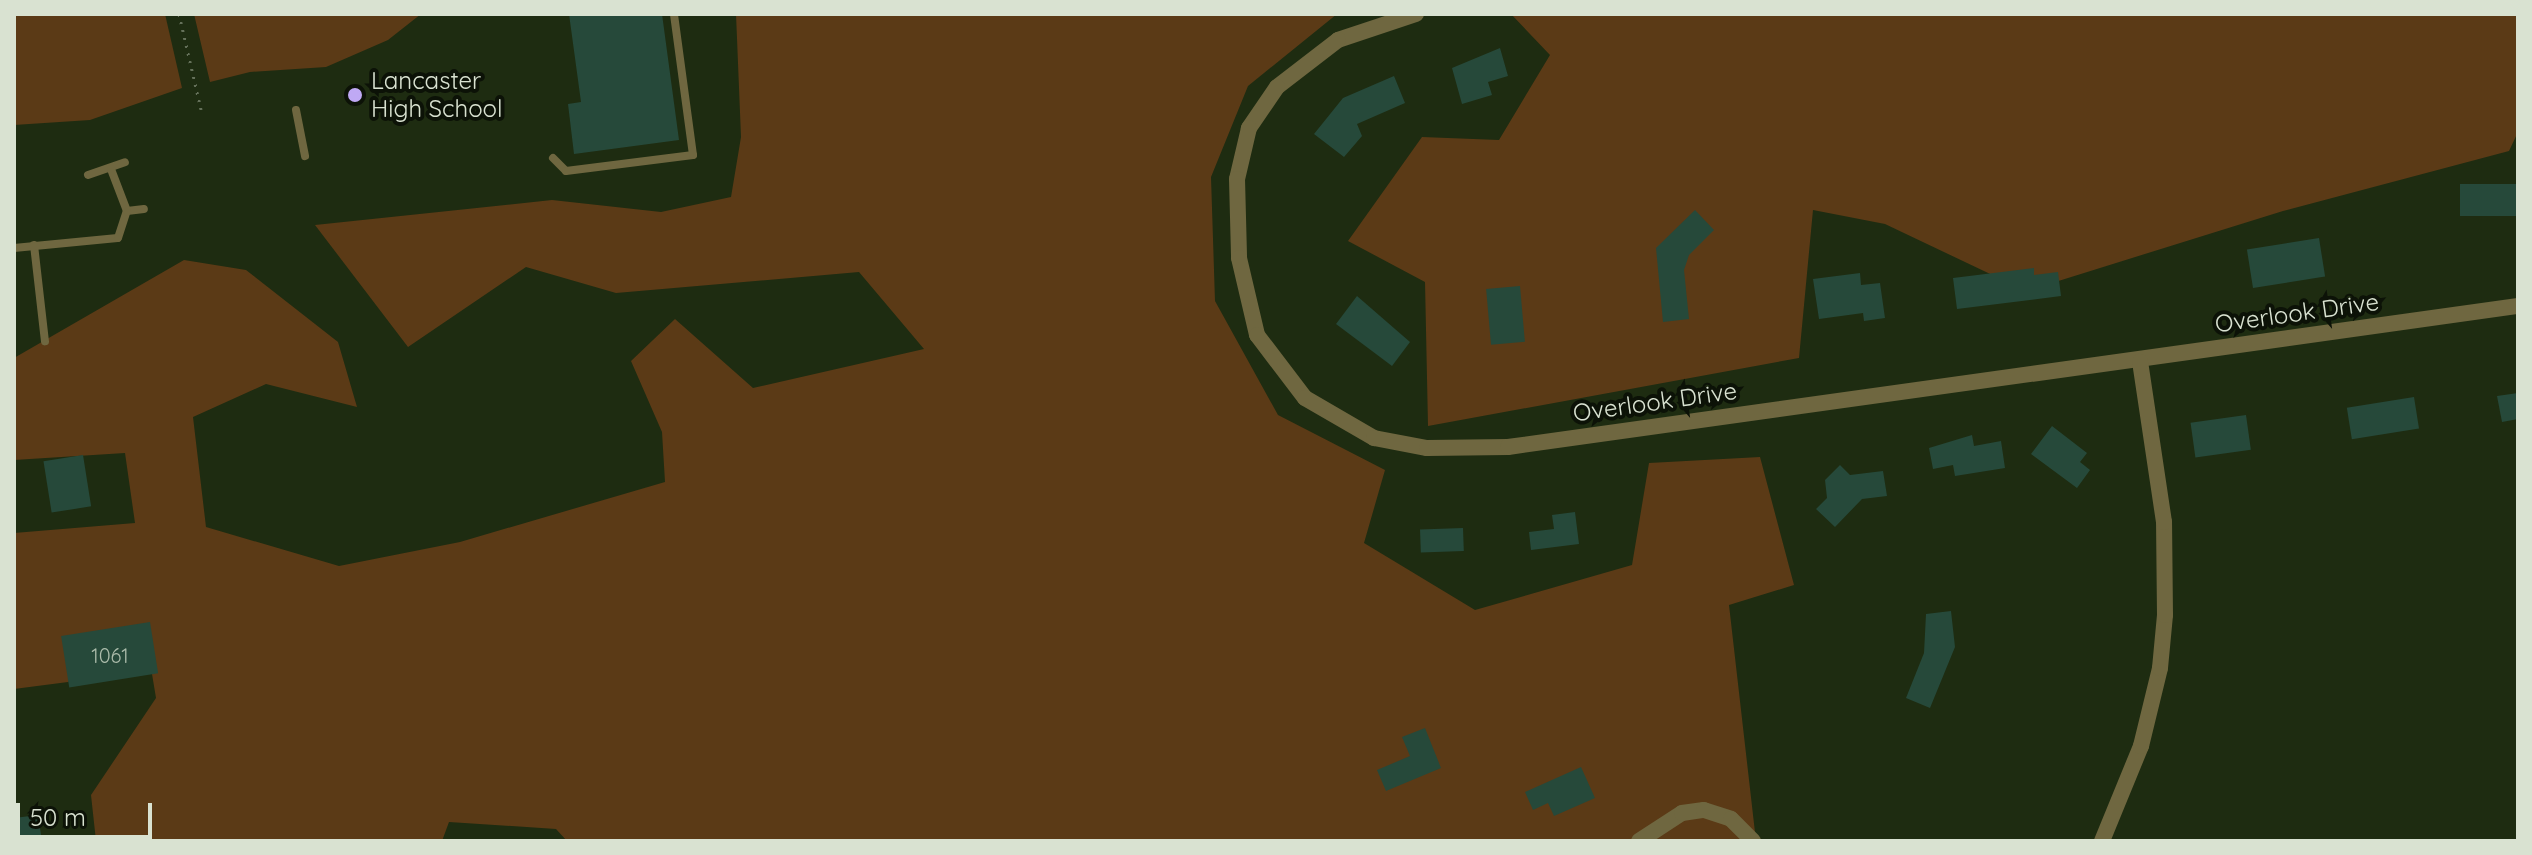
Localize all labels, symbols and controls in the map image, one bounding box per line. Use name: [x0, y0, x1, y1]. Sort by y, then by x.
place label: Lancaster High School: [371, 67, 503, 123]
marker: Lancaster High School: [346, 86, 364, 104]
street label: Overlook Drive: [2213, 287, 2381, 339]
street label: Overlook Drive: [1571, 376, 1739, 428]
house number: 1061: [91, 643, 129, 667]
scale bar: [20, 787, 156, 837]
text: 50 m: [30, 802, 86, 832]

